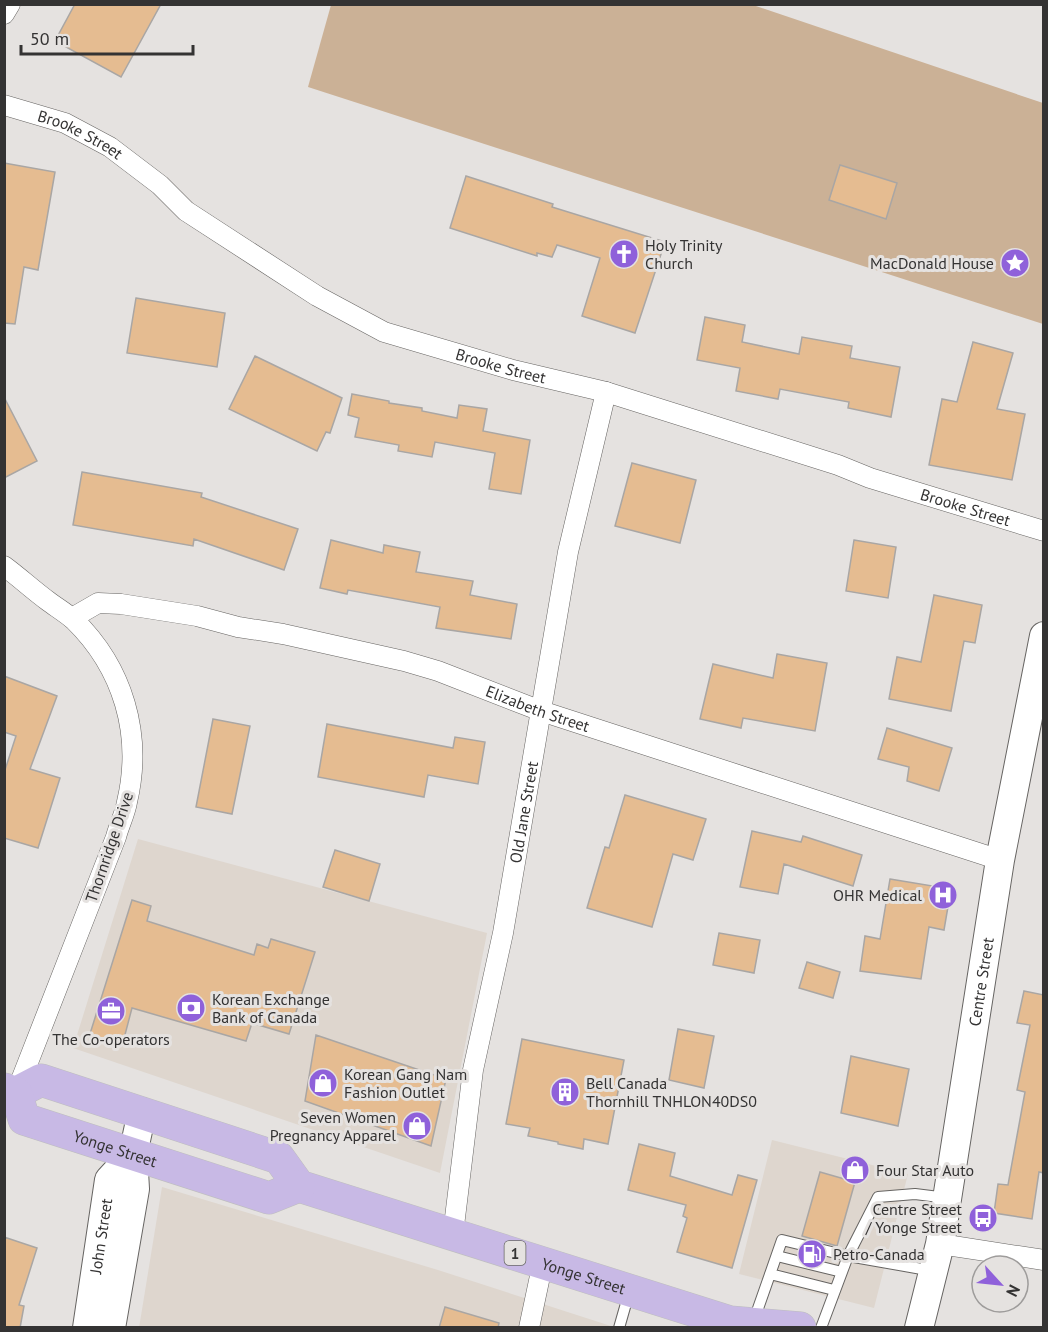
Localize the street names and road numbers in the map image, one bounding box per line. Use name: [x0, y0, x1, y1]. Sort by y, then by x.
street label: Brooke Street: [35, 105, 127, 164]
street label: Brooke Street: [453, 344, 548, 388]
street label: Brooke Street: [918, 484, 1013, 530]
street label: Elizabeth Street: [483, 681, 593, 736]
street label: Old Jane Street: [505, 759, 542, 865]
street label: Thornridge Drive: [81, 789, 137, 905]
street label: Centre Street: [964, 935, 998, 1028]
street label: Yonge Street: [71, 1126, 160, 1171]
street label: John Street: [85, 1196, 116, 1276]
road number: 1: [504, 1241, 526, 1265]
street label: Yonge Street: [539, 1253, 628, 1299]

